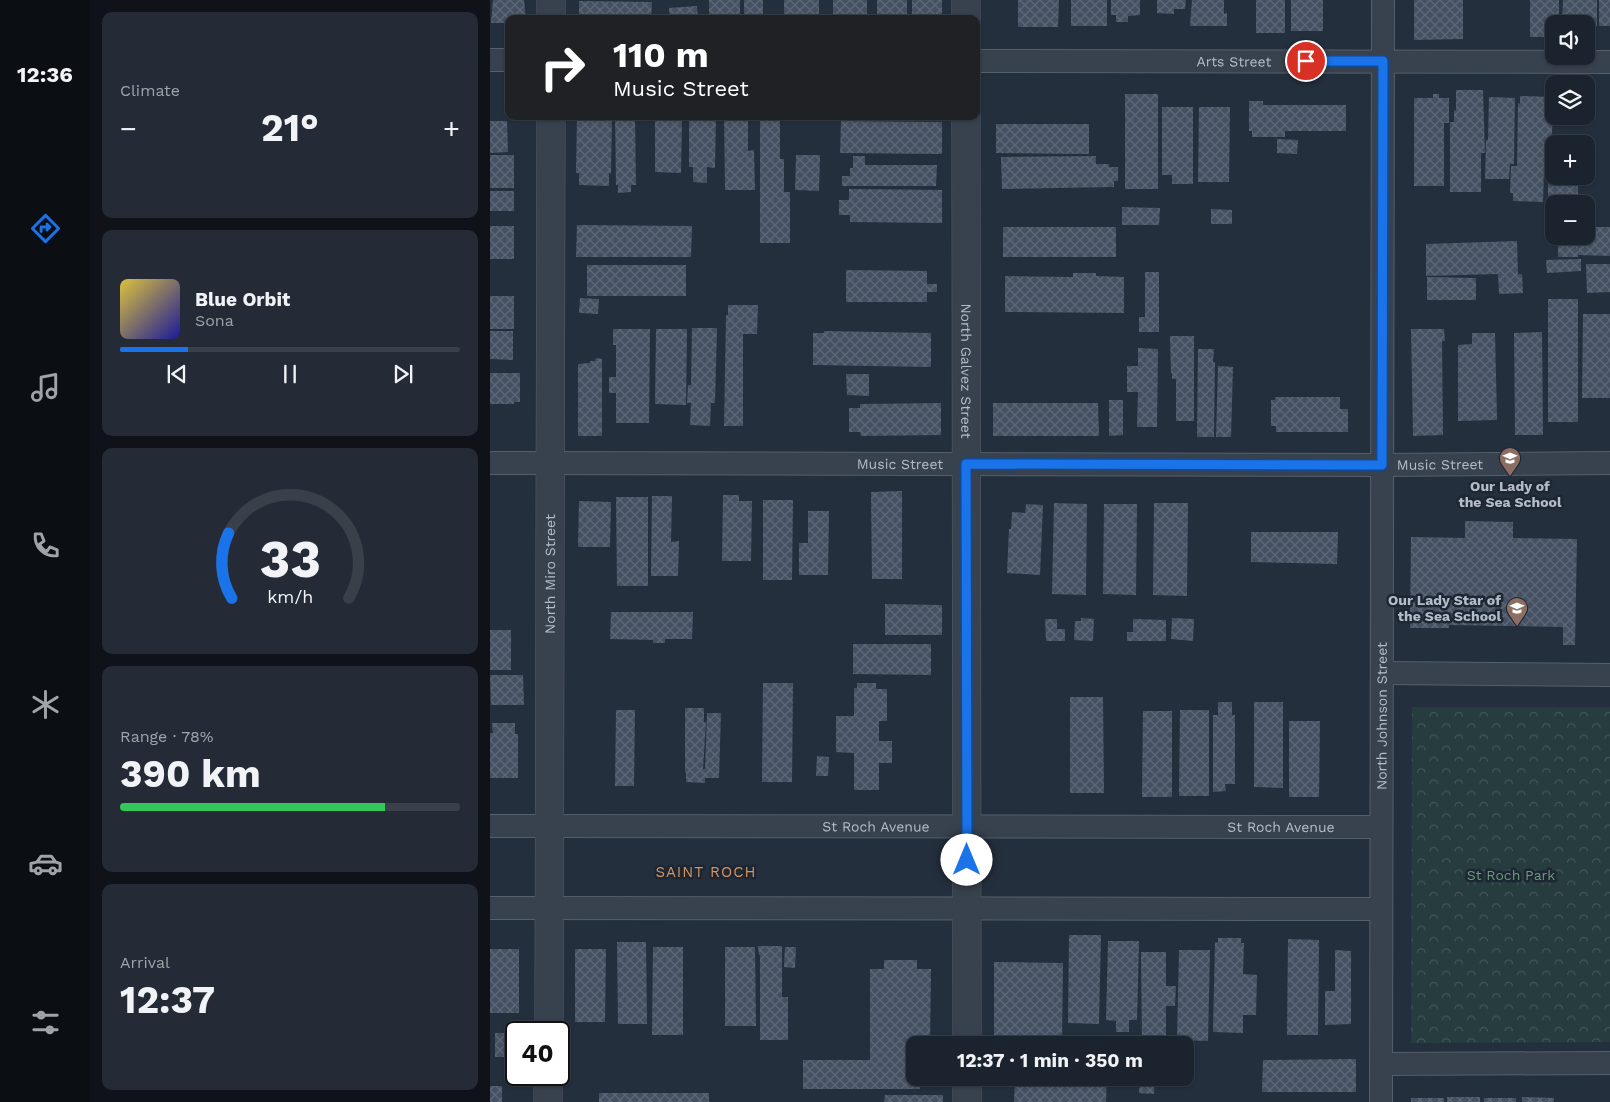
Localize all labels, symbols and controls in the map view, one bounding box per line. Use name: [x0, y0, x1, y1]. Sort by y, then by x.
map controls: [1545, 15, 1595, 245]
button: sound: [1545, 15, 1595, 65]
text: 110 m: [613, 34, 709, 76]
icon: right: [530, 35, 595, 100]
pin: [1285, 40, 1327, 82]
icon: arrive: [1292, 47, 1320, 75]
street label: Arts Street: [1197, 53, 1272, 69]
text: 12:36: [17, 62, 73, 87]
button: layers: [1545, 75, 1595, 125]
text: Music Street: [613, 76, 749, 101]
text: Climate: [120, 81, 180, 100]
text: 21°: [261, 106, 319, 150]
text: −: [120, 112, 137, 145]
text: +: [443, 112, 460, 145]
button: +: [1545, 135, 1595, 185]
button: −: [1545, 195, 1595, 245]
icon: directions: [28, 211, 63, 246]
text: Blue Orbit: [195, 288, 290, 311]
street label: North Galvez Street: [958, 303, 974, 439]
text: Sona: [195, 311, 234, 330]
icon: previous: [163, 360, 191, 388]
icon: pause: [276, 360, 304, 388]
icon: next: [389, 360, 417, 388]
icon: music: [28, 370, 63, 405]
school or university icon: Our Lady of the Sea School: [1498, 446, 1522, 477]
street label: Music Street: [857, 456, 943, 472]
street label: Music Street: [1397, 456, 1483, 473]
place label: Our Lady of the Sea School: [1458, 478, 1562, 510]
street label: North Miro Street: [542, 514, 558, 634]
icon: phone: [28, 528, 63, 563]
text: 33: [259, 529, 321, 590]
text: km/h: [267, 586, 313, 607]
place label: Our Lady Star of the Sea School: [1388, 592, 1501, 624]
school or university icon: Our Lady Star of the Sea School: [1505, 596, 1529, 627]
street label: North Johnson Street: [1374, 642, 1390, 790]
icon: climate: [28, 687, 63, 722]
text: Range · 78%: [120, 727, 213, 746]
text: 390 km: [120, 752, 261, 796]
street label: St Roch Avenue: [822, 818, 930, 834]
street label: St Roch Avenue: [1227, 819, 1335, 835]
position arrow: [940, 833, 992, 885]
icon: car: [28, 846, 63, 881]
district label: SAINT ROCH: [655, 863, 757, 881]
park label: St Roch Park: [1467, 867, 1555, 883]
text: Arrival: [120, 953, 170, 972]
text: 12:37: [120, 978, 215, 1022]
icon: filters: [28, 1005, 63, 1040]
speed limit sign: 40: [505, 1021, 570, 1086]
text: 12:37 · 1 min · 350 m: [957, 1049, 1143, 1072]

